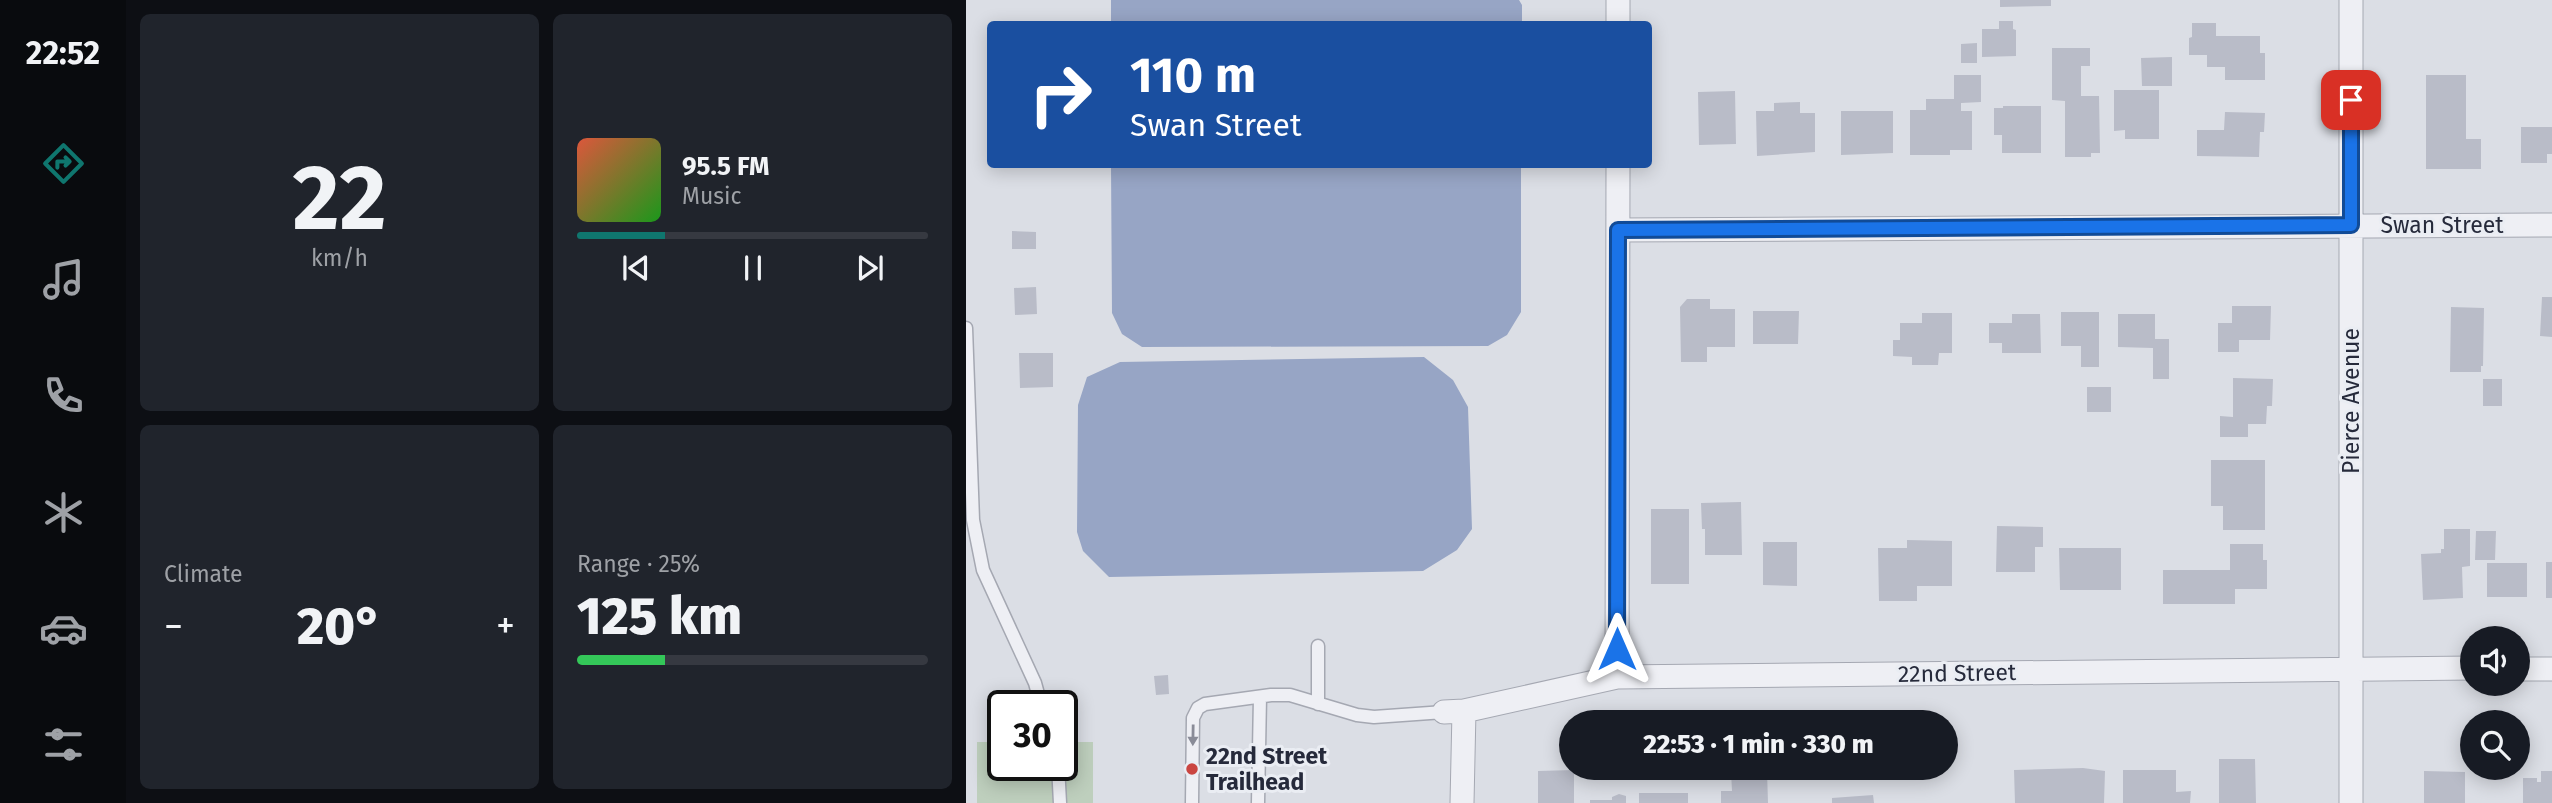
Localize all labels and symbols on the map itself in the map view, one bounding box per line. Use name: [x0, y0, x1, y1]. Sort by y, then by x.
pin: [2321, 70, 2381, 130]
street label: Swan Street: [2380, 211, 2504, 239]
street label: Pierce Avenue: [2337, 328, 2365, 474]
position arrow: [1580, 612, 1654, 686]
street label: 22nd Street: [1898, 658, 2017, 688]
speed limit sign: 30: [987, 690, 1078, 781]
one-way arrow: [1187, 725, 1199, 747]
place label: 22nd Street Trailhead: [1206, 742, 1328, 796]
marker: 22nd Street Trailhead: [1184, 761, 1200, 777]

